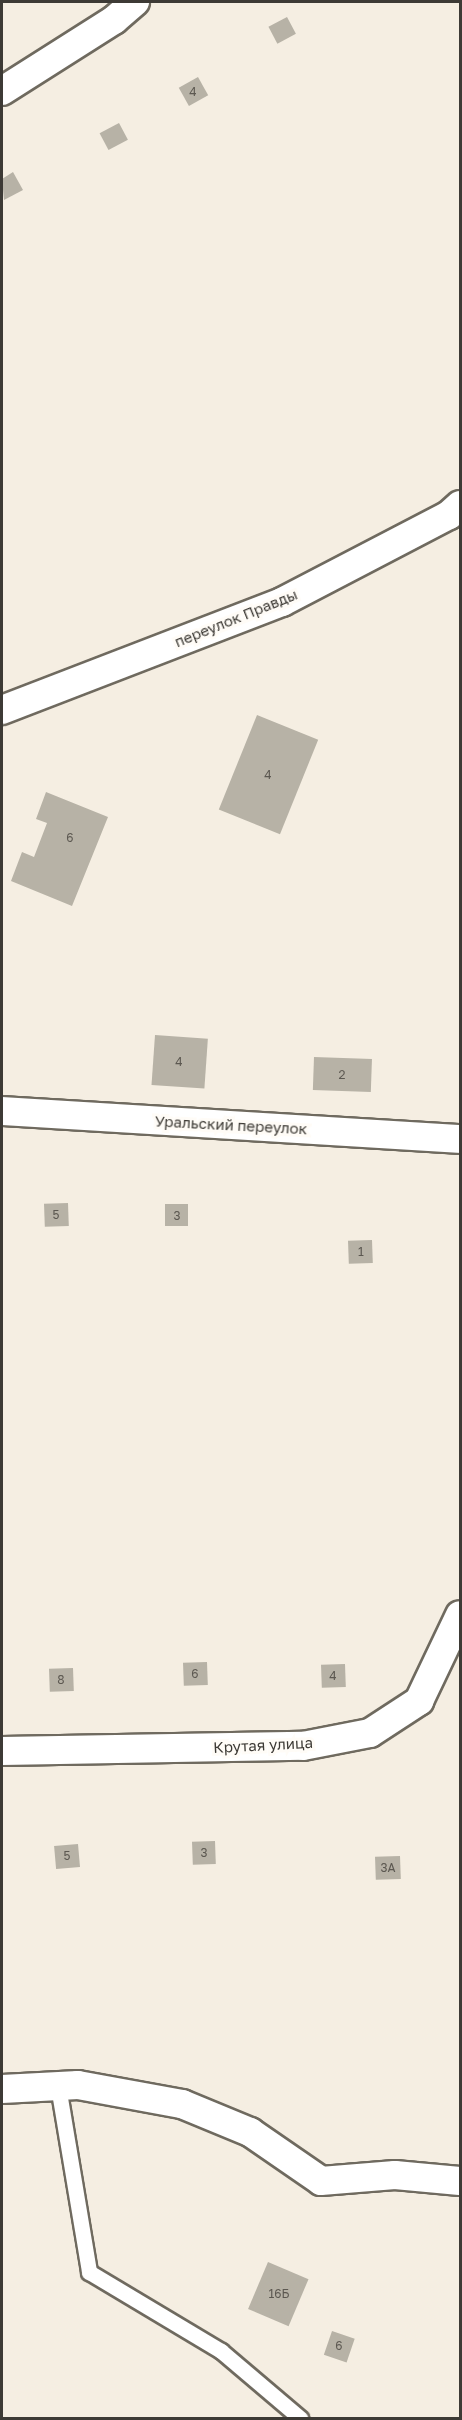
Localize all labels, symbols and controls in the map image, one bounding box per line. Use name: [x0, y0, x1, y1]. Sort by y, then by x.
house number: 4: [189, 85, 197, 99]
street label: переулок Правды: [172, 585, 300, 651]
house number: 4: [264, 768, 272, 782]
house number: 6: [66, 831, 74, 845]
house number: 4: [175, 1055, 183, 1069]
house number: 2: [339, 1068, 345, 1082]
street label: Уральский переулок: [154, 1112, 308, 1138]
house number: 5: [53, 1208, 59, 1222]
house number: 3: [173, 1209, 181, 1223]
house number: 1: [358, 1245, 364, 1259]
house number: 6: [191, 1667, 199, 1681]
house number: 4: [329, 1669, 337, 1683]
house number: 8: [57, 1673, 65, 1687]
street label: Крутая улица: [213, 1733, 313, 1757]
house number: 3: [200, 1846, 208, 1860]
house number: 5: [64, 1849, 70, 1863]
house number: 3А: [380, 1861, 396, 1875]
house number: 16Б: [268, 2287, 290, 2301]
house number: 6: [335, 2339, 343, 2353]

